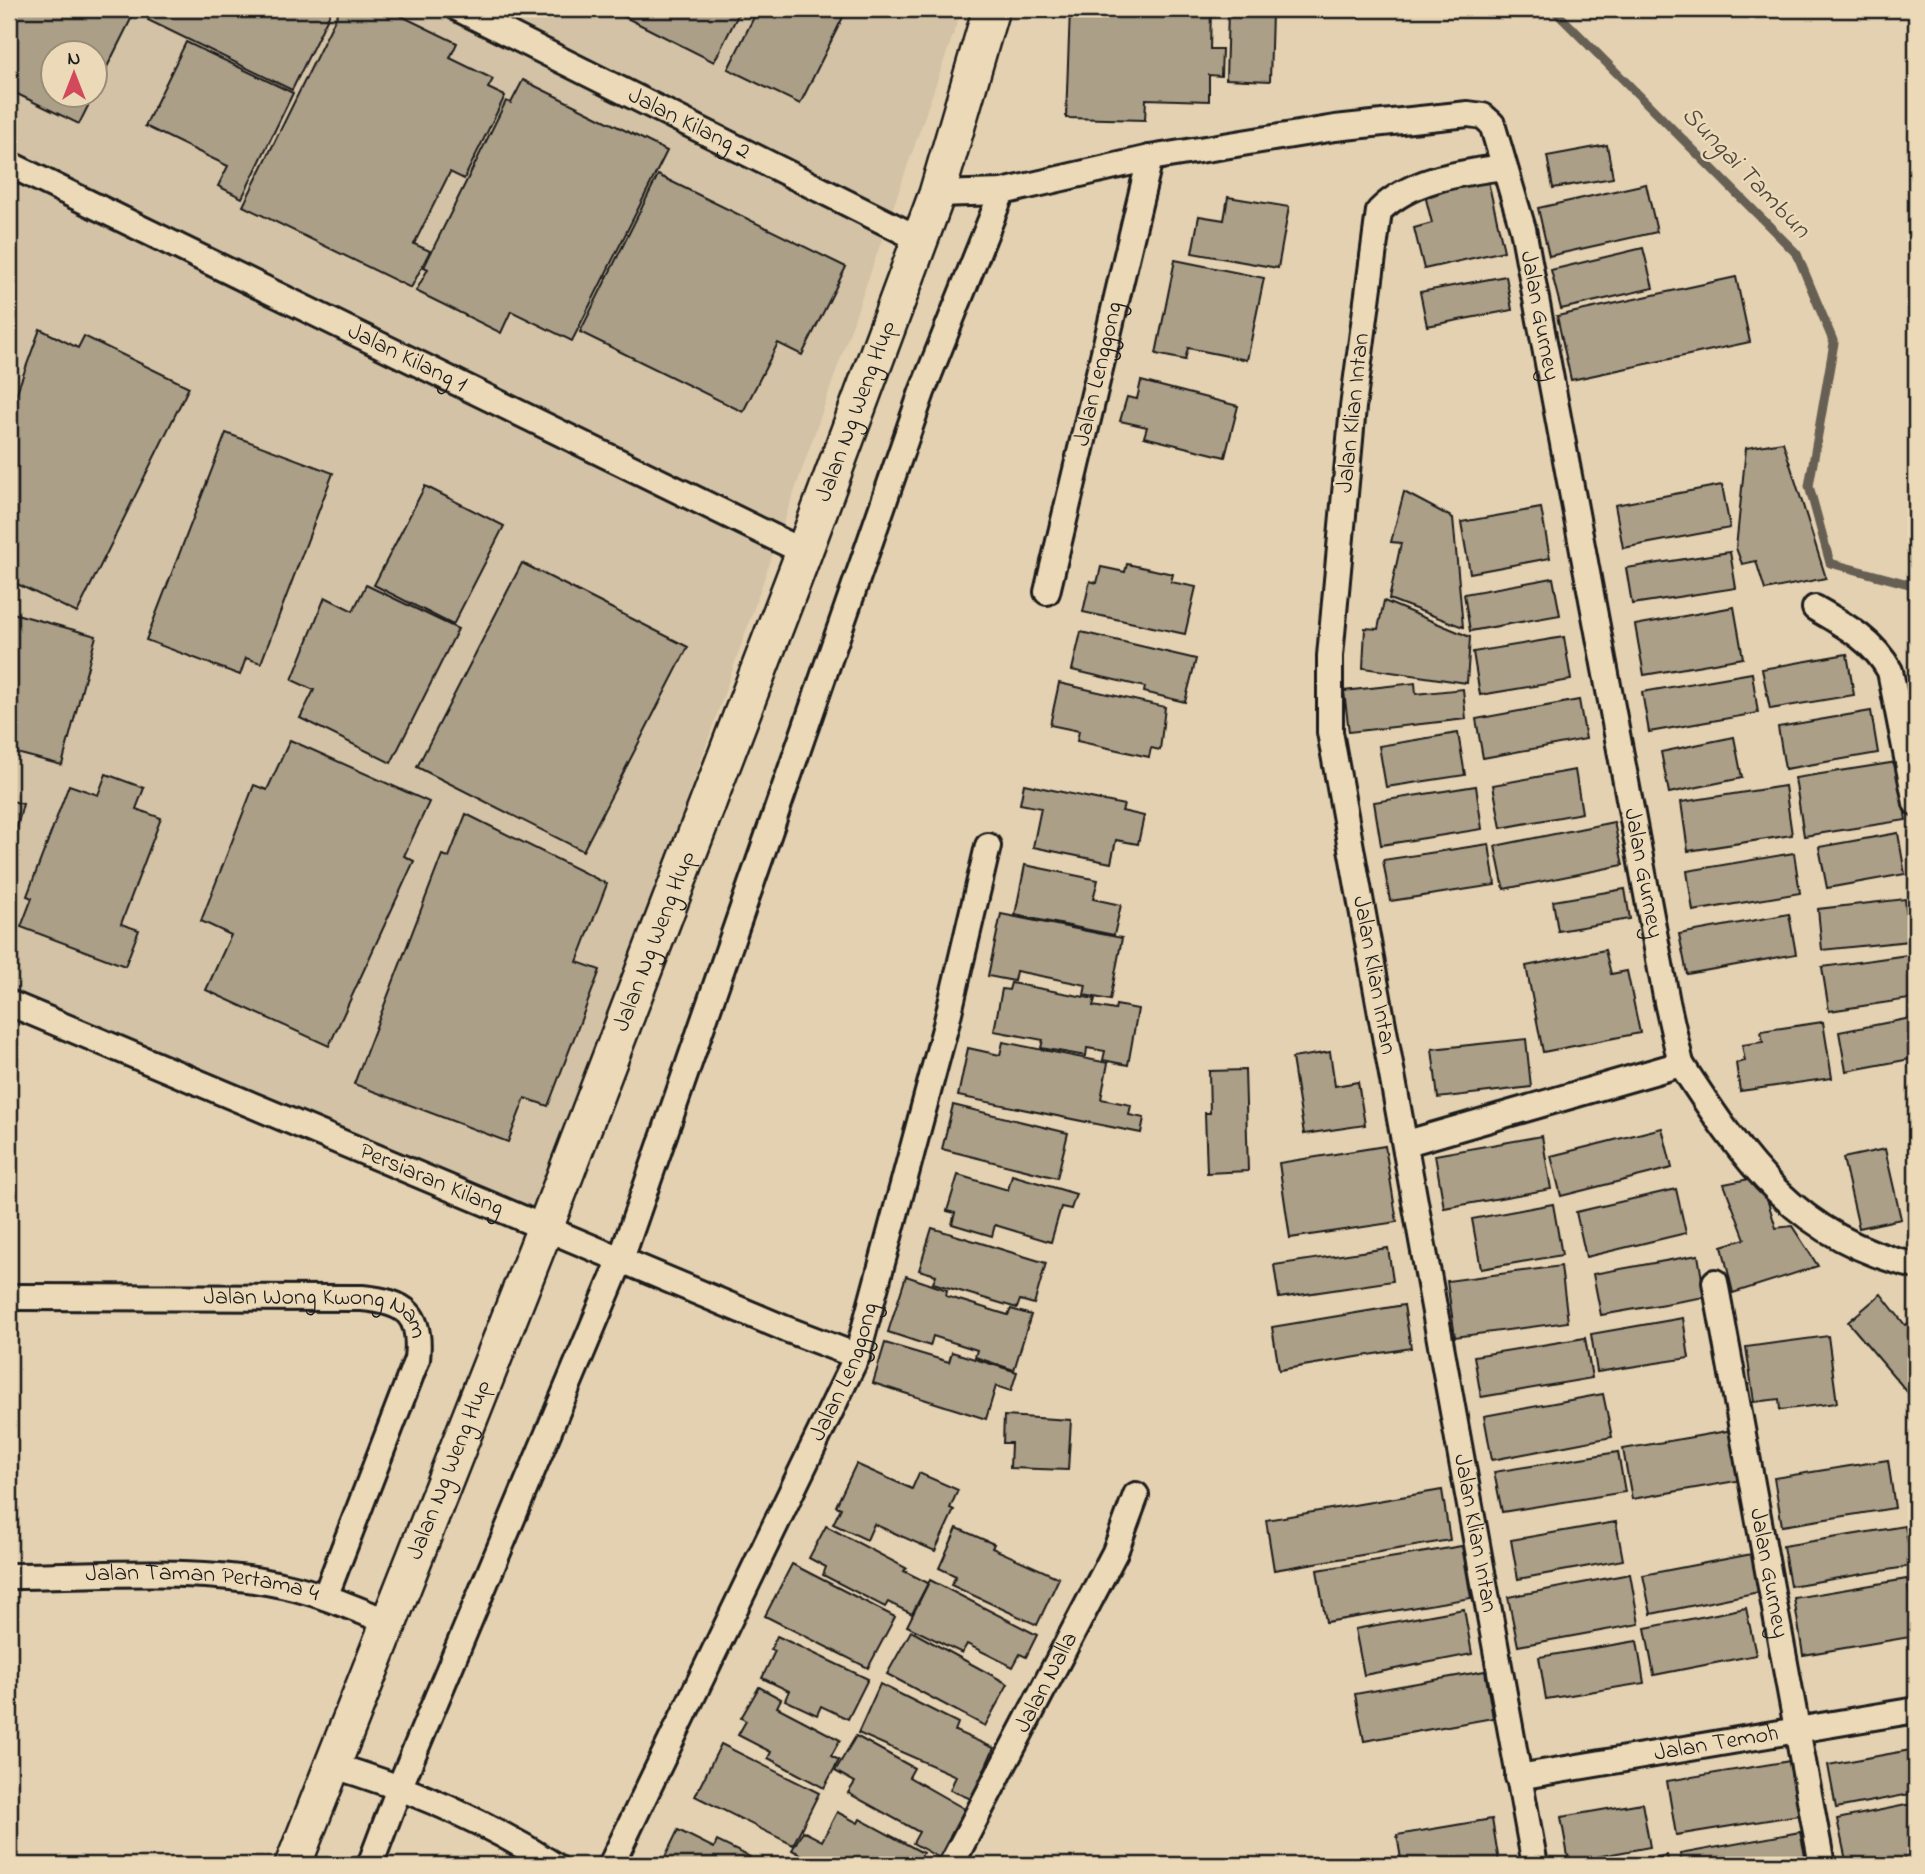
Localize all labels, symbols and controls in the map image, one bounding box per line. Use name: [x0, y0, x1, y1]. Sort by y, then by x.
north arrow: [38, 38, 108, 108]
text: N: [68, 46, 81, 73]
street label: Jalan Kilang 2: [622, 79, 756, 169]
water label: Sungai Tambun: [1672, 98, 1819, 249]
street label: Jalan Gurney: [1510, 248, 1568, 384]
street label: Jalan Lenggong: [1065, 298, 1133, 450]
street label: Jalan Kilang 1: [342, 314, 473, 402]
street label: Jalan Ng Weng Hup: [807, 316, 906, 507]
street label: Jalan Klian Intan: [1328, 331, 1380, 495]
street label: Jalan Gurney: [1614, 805, 1672, 941]
street label: Jalan Ng Weng Hup: [604, 846, 705, 1037]
street label: Jalan Klian Intan: [1342, 893, 1406, 1057]
street label: Persiaran Kilang: [354, 1134, 509, 1226]
street label: Jalan Wong Kwong Nam: [203, 1280, 435, 1342]
street label: Jalan Lenggong: [801, 1299, 888, 1448]
street label: Jalan Ng Weng Hup: [398, 1374, 501, 1565]
street label: Jalan Klian Intan: [1443, 1451, 1507, 1615]
street label: Jalan Gurney: [1739, 1505, 1798, 1641]
street label: Jalan Taman Pertama 4: [85, 1556, 324, 1612]
street label: Jalan Nalla: [1006, 1626, 1088, 1739]
street label: Jalan Temoh: [1651, 1716, 1781, 1771]

